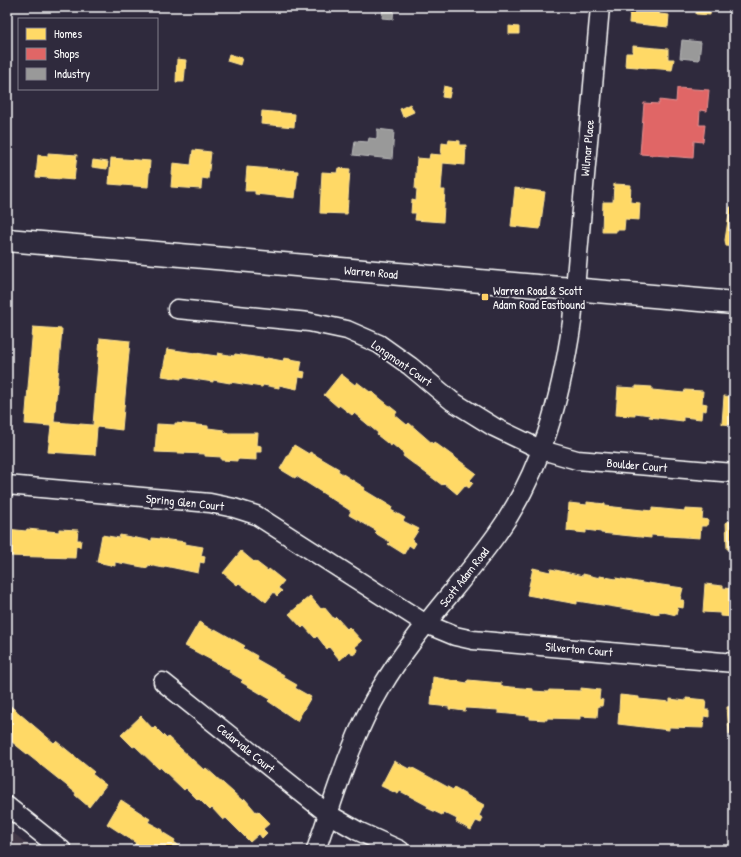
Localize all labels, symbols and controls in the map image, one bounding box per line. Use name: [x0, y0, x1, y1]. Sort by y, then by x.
legend: [18, 18, 158, 90]
text: Homes: [54, 25, 82, 42]
text: Shops: [54, 45, 80, 62]
text: Industry: [54, 65, 90, 82]
street label: Wilmar Place: [576, 119, 598, 177]
street label: Warren Road: [343, 261, 399, 283]
place label: Warren Road & Scott Adam Road Eastbound: [493, 282, 585, 313]
marker: Warren Road & Scott Adam Road Eastbound: [480, 292, 490, 302]
street label: Longmont Court: [368, 336, 436, 391]
street label: Boulder Court: [606, 454, 669, 476]
street label: Spring Glen Court: [145, 489, 226, 515]
street label: Scott Adam Road: [435, 543, 493, 611]
street label: Silverton Court: [545, 638, 614, 660]
street label: Cedarvale Court: [213, 719, 279, 777]

